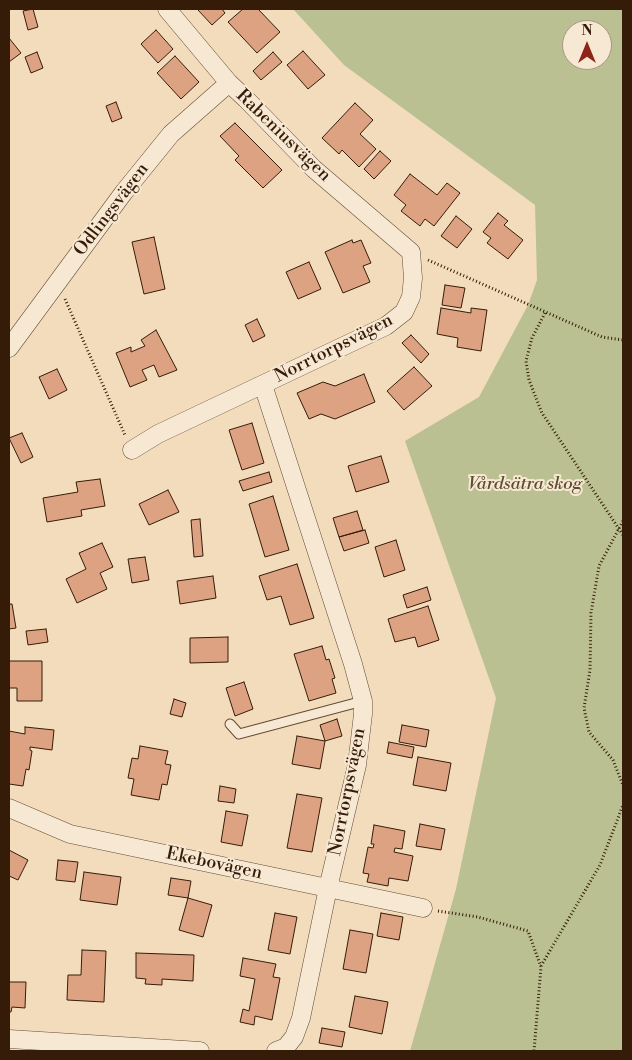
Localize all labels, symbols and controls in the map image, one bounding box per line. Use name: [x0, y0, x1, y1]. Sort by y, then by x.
north arrow: [562, 20, 612, 70]
text: N: [581, 22, 593, 40]
street label: Rabeniusvägen: [231, 85, 335, 187]
street label: Odlingsvägen: [70, 159, 154, 261]
street label: Norrtorpsvägen: [271, 310, 397, 388]
park label: Vårdsätra skog: [468, 474, 582, 496]
street label: Norrtorpsvägen: [325, 726, 371, 858]
street label: Ekebovägen: [164, 843, 264, 885]

